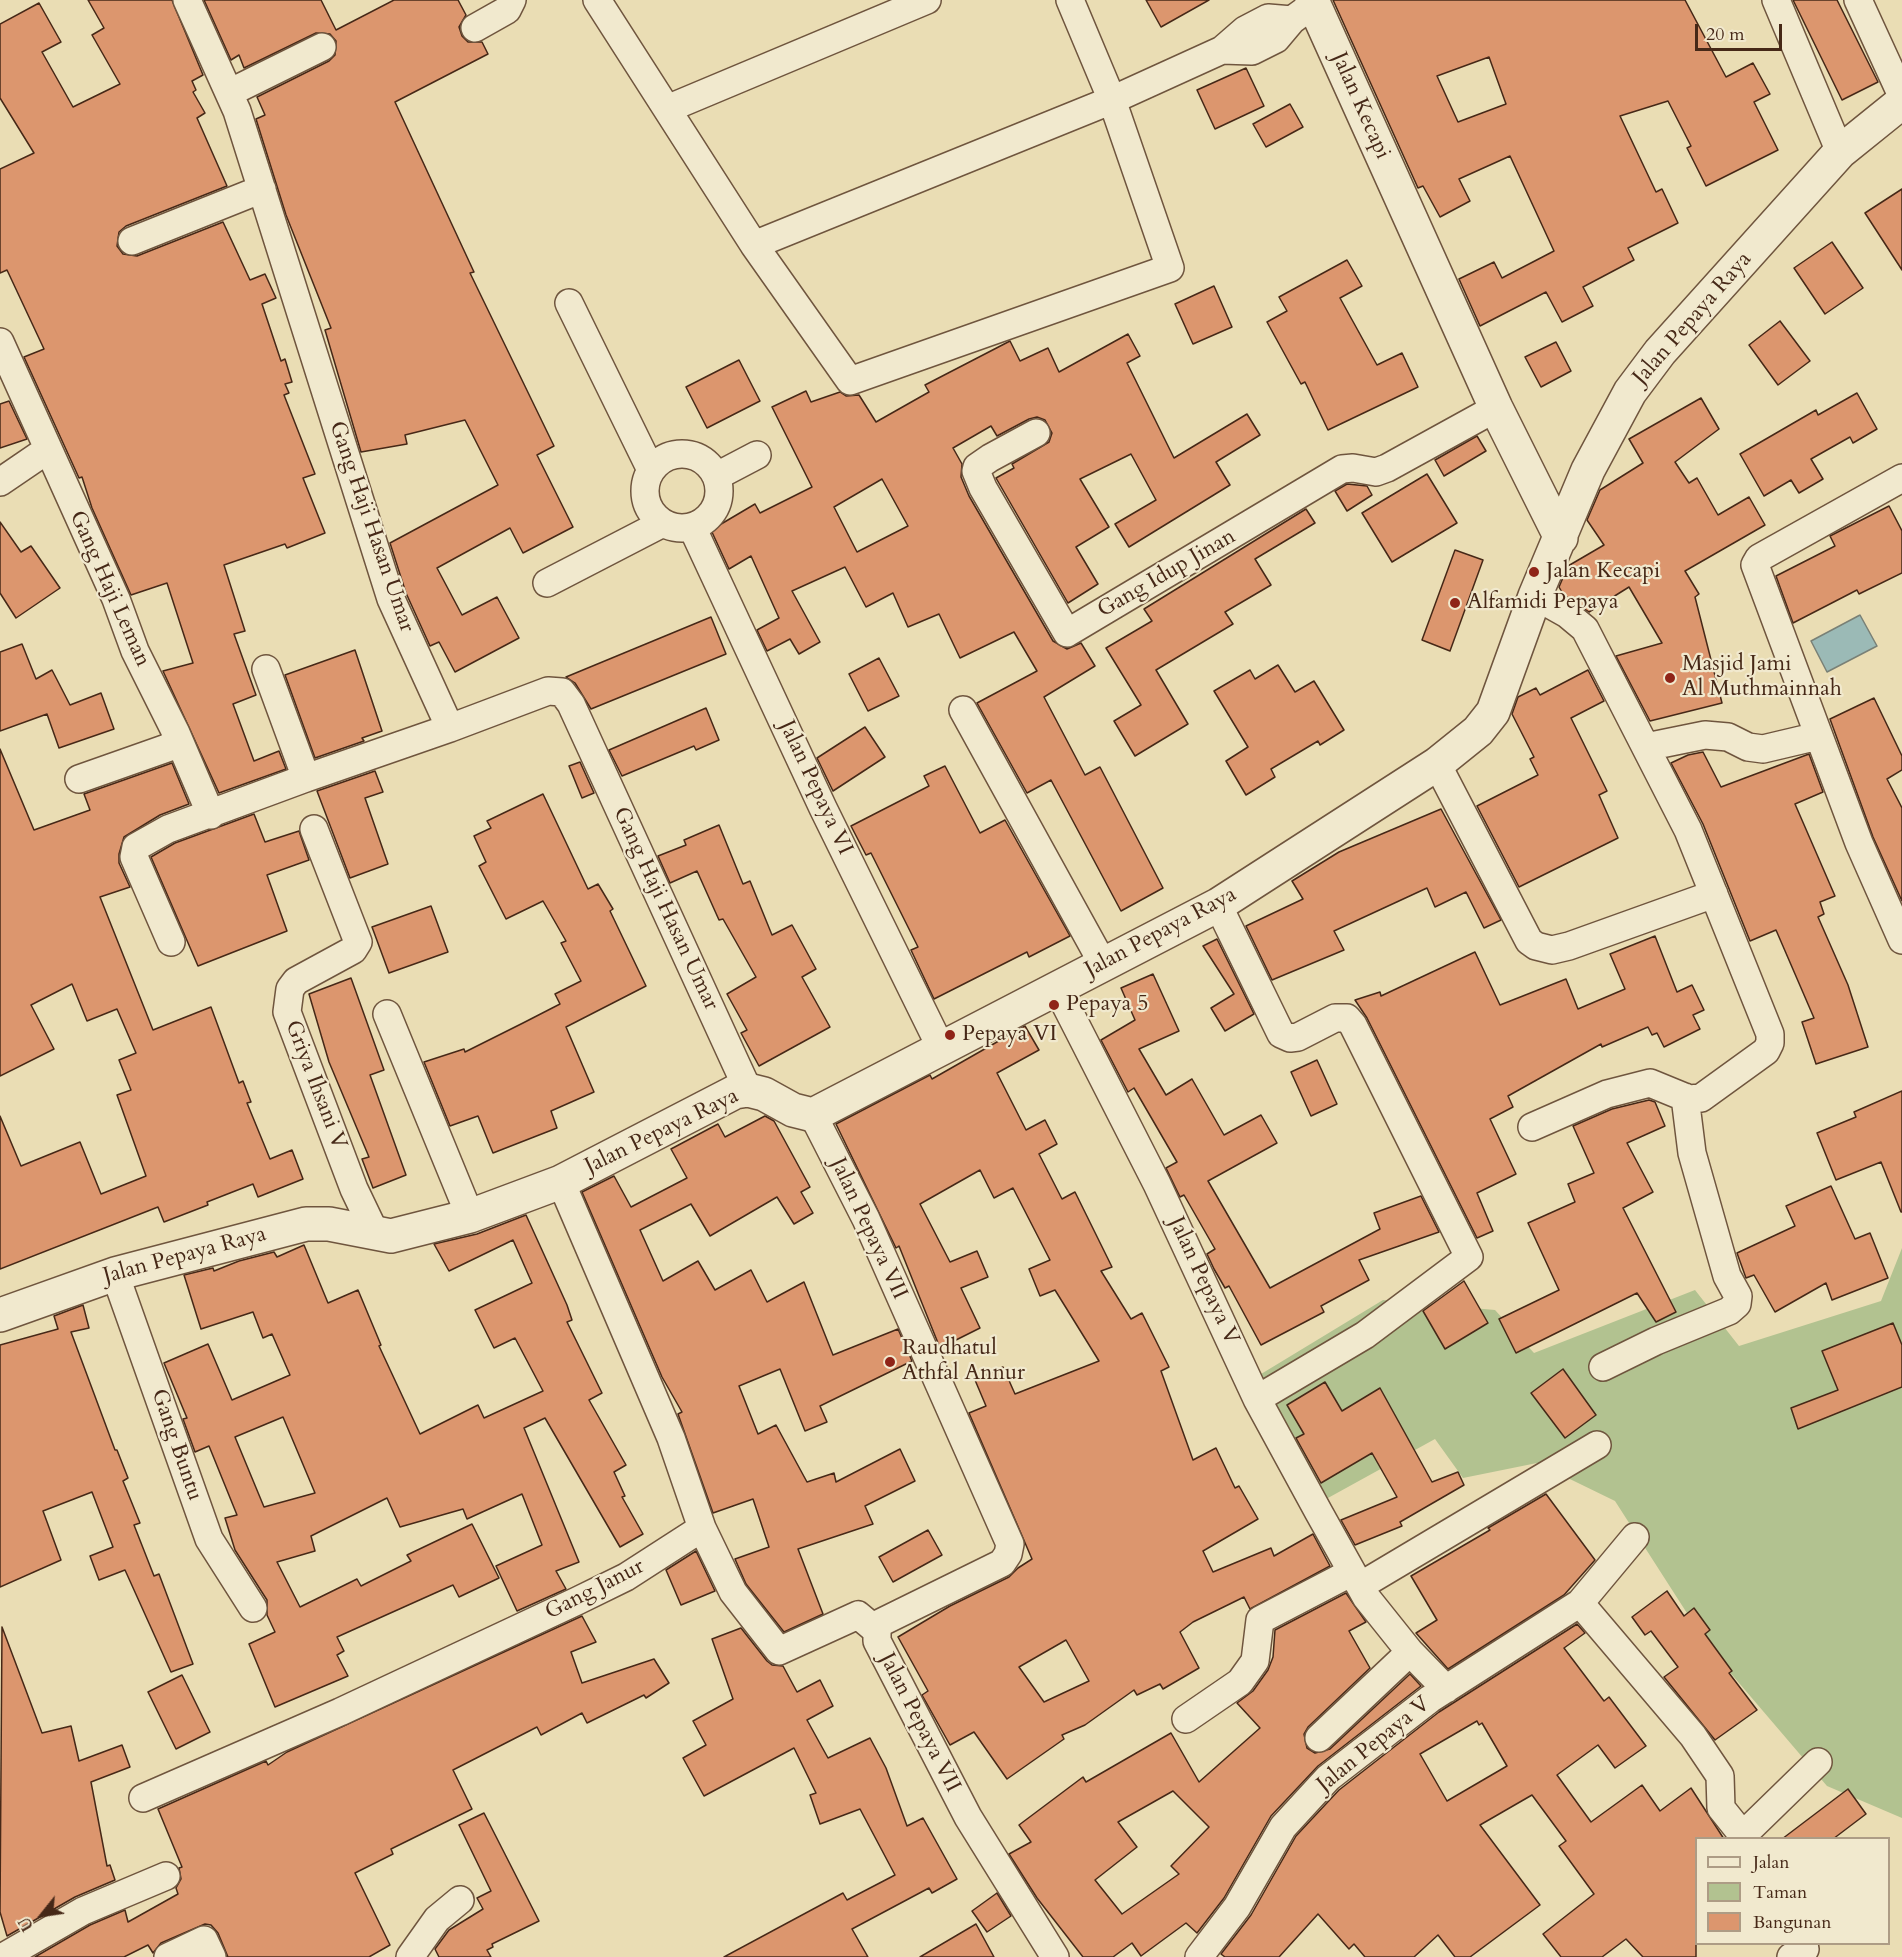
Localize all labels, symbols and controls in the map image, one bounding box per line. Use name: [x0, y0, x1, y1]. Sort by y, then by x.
scale bar: [1698, 12, 1785, 50]
text: 20 m: [1706, 22, 1745, 47]
street label: Jalan Kecapi: [1325, 48, 1395, 164]
street label: Jalan Pepaya Raya: [1628, 247, 1758, 391]
street label: Gang Haji Hasan Umar: [323, 418, 419, 636]
street label: Gang Haji Leman: [63, 507, 155, 671]
street label: Gang Idup Jinan: [1093, 524, 1241, 624]
place label: Jalan Kecapi: [1546, 559, 1660, 585]
marker: Jalan Kecapi: [1527, 565, 1541, 579]
place label: Alfamidi Pepaya: [1467, 590, 1618, 616]
marker: Alfamidi Pepaya: [1448, 596, 1462, 610]
place label: Masjid Jami Al Muthmainnah: [1682, 652, 1842, 704]
marker: Masjid Jami Al Muthmainnah: [1663, 671, 1677, 685]
street label: Jalan Pepaya VI: [772, 717, 858, 859]
street label: Gang Haji Hasan Umar: [606, 803, 724, 1015]
street label: Jalan Pepaya Raya: [1081, 882, 1241, 984]
place label: Pepaya 5: [1066, 992, 1149, 1018]
marker: Pepaya 5: [1047, 998, 1061, 1012]
street label: Griya Ihsani V: [278, 1017, 352, 1153]
place label: Pepaya VI: [962, 1022, 1057, 1048]
marker: Pepaya VI: [943, 1028, 957, 1042]
street label: Jalan Pepaya Raya: [581, 1083, 743, 1181]
street label: Jalan Pepaya VII: [824, 1154, 912, 1304]
street label: Jalan Pepaya V: [1162, 1213, 1244, 1349]
street label: Jalan Pepaya Raya: [101, 1222, 269, 1290]
place label: Raudhatul Athfal Annur: [902, 1336, 1025, 1388]
marker: Raudhatul Athfal Annur: [883, 1355, 897, 1369]
street label: Gang Buntu: [145, 1386, 207, 1504]
street label: Gang Janur: [541, 1554, 649, 1626]
street label: Jalan Pepaya VII: [873, 1649, 965, 1797]
street label: Jalan Pepaya V: [1312, 1691, 1436, 1799]
legend: [1695, 1837, 1890, 1945]
text: Jalan: [1753, 1850, 1789, 1875]
text: Taman: [1753, 1880, 1807, 1905]
north arrow: [12, 1885, 72, 1945]
text: Bangunan: [1753, 1910, 1831, 1935]
text: U: [14, 1913, 39, 1935]

